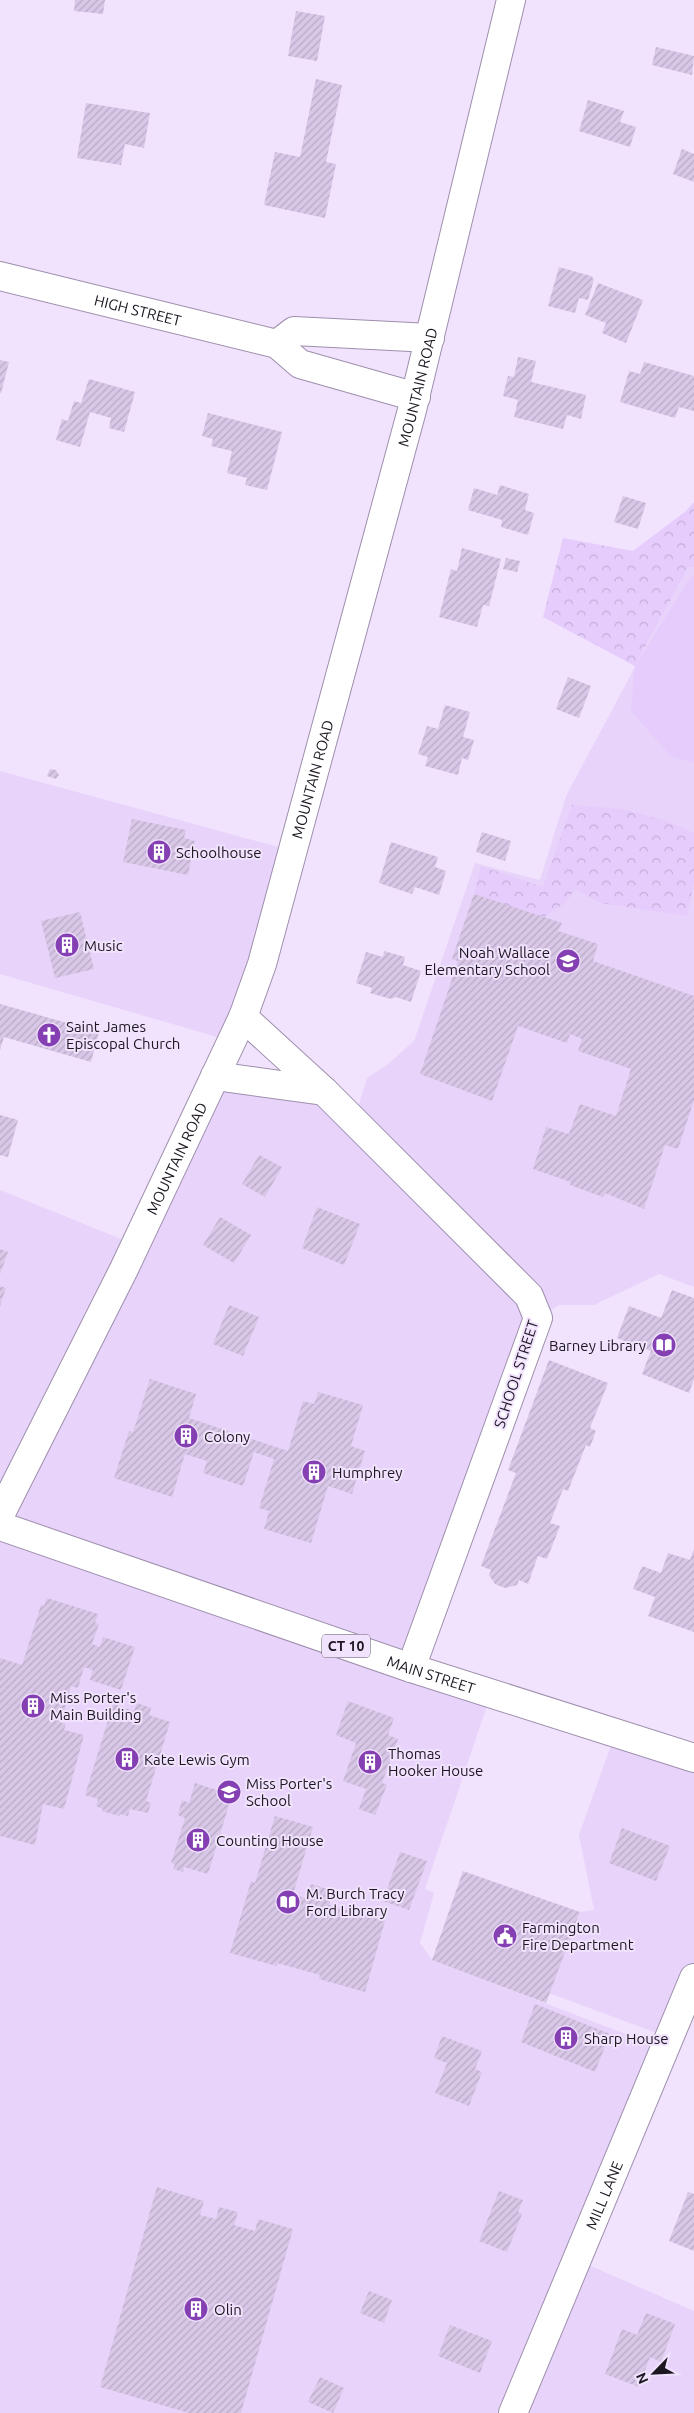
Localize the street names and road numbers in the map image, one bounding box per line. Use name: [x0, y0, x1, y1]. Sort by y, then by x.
street label: HIGH STREET: [93, 291, 184, 329]
street label: MOUNTAIN ROAD: [394, 326, 440, 448]
street label: MOUNTAIN ROAD: [288, 718, 336, 840]
street label: MOUNTAIN ROAD: [143, 1099, 210, 1217]
street label: SCHOOL STREET: [491, 1317, 542, 1430]
road number: CT 10: [322, 1634, 370, 1658]
street label: MAIN STREET: [385, 1652, 478, 1697]
street label: MILL LANE: [582, 2158, 625, 2232]

